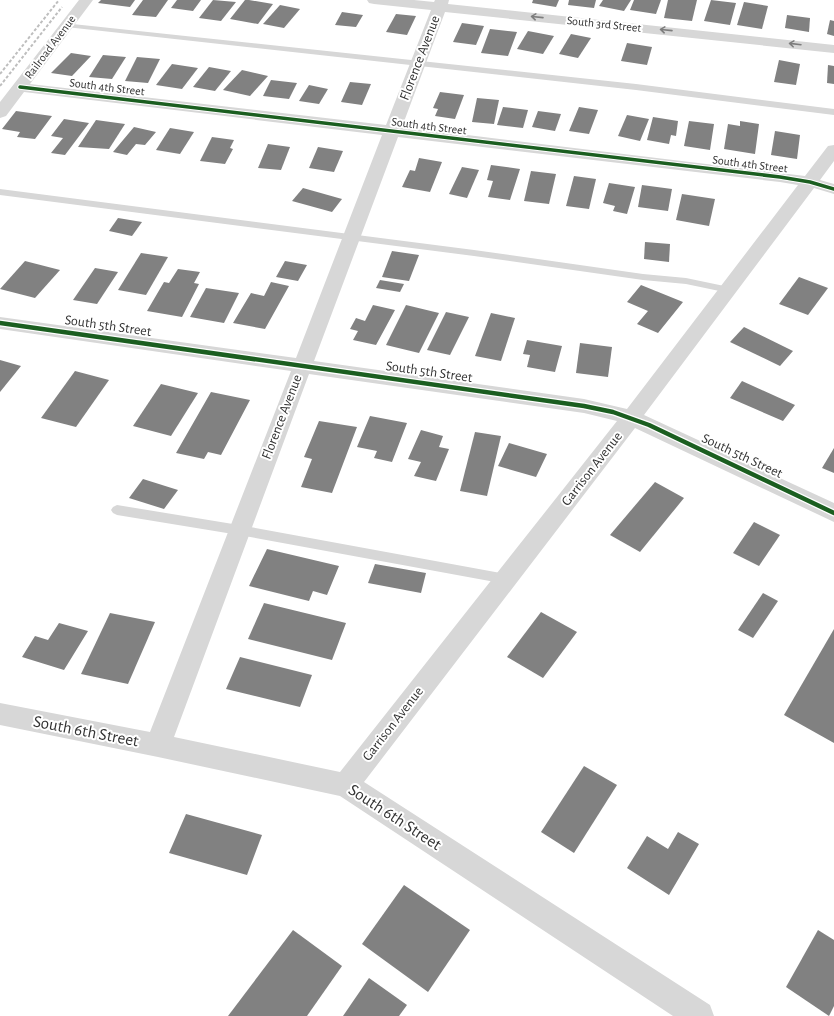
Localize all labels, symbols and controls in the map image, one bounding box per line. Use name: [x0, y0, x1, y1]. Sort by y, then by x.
street label: Railroad Avenue: [22, 13, 78, 81]
street label: Florence Avenue: [397, 14, 443, 102]
one-way arrow: [531, 14, 544, 21]
street label: South 3rd Street: [566, 14, 642, 34]
one-way arrow: [660, 27, 673, 34]
one-way arrow: [789, 40, 802, 48]
street label: South 4th Street: [69, 76, 145, 98]
street label: South 4th Street: [391, 115, 467, 137]
street label: South 4th Street: [712, 153, 788, 175]
street label: South 5th Street: [64, 313, 153, 339]
street label: South 5th Street: [385, 359, 474, 385]
street label: Florence Avenue: [259, 373, 305, 461]
street label: Garrison Avenue: [559, 430, 625, 508]
street label: South 5th Street: [699, 431, 785, 481]
street label: Garrison Avenue: [360, 685, 426, 763]
street label: South 6th Street: [32, 712, 141, 750]
street label: South 6th Street: [346, 781, 445, 854]

